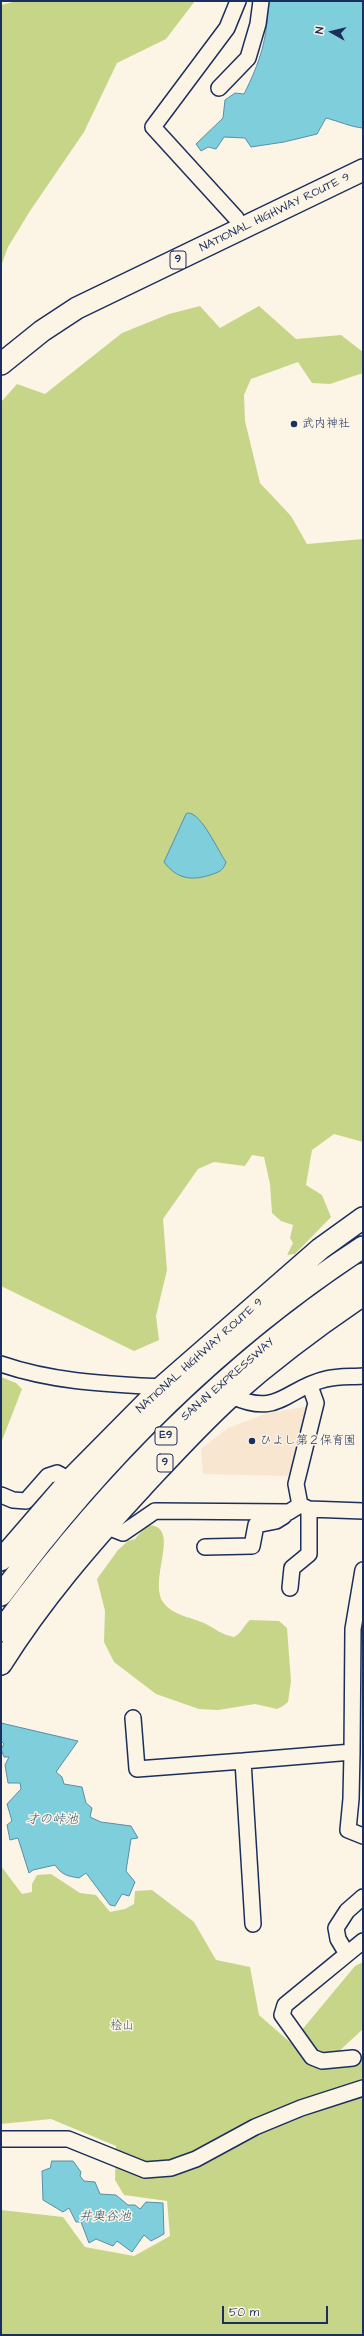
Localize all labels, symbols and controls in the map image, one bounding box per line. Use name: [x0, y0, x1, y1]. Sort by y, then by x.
north arrow: [312, 12, 352, 52]
text: N: [312, 26, 328, 35]
street label: NATIONAL HIGHWAY ROUTE 9: [198, 170, 352, 256]
road number: 9: [170, 251, 186, 269]
place label: 武内神社: [302, 417, 350, 431]
marker: 武内神社: [289, 419, 299, 429]
street label: NATIONAL HIGHWAY ROUTE 9: [134, 1295, 266, 1417]
street label: SAN-IN EXPRESSWAY: [178, 1335, 278, 1425]
road number: E9: [155, 1427, 177, 1445]
place label: ひよし第２保育園: [260, 1434, 356, 1448]
marker: ひよし第２保育園: [247, 1436, 257, 1446]
road number: 9: [157, 1454, 173, 1472]
water label: 才の峠池: [26, 1812, 78, 1828]
park label: 桧山: [110, 2019, 134, 2033]
water label: 井奥谷池: [79, 2209, 131, 2225]
scale bar: [224, 2298, 330, 2324]
text: 50 m: [229, 2304, 259, 2321]

